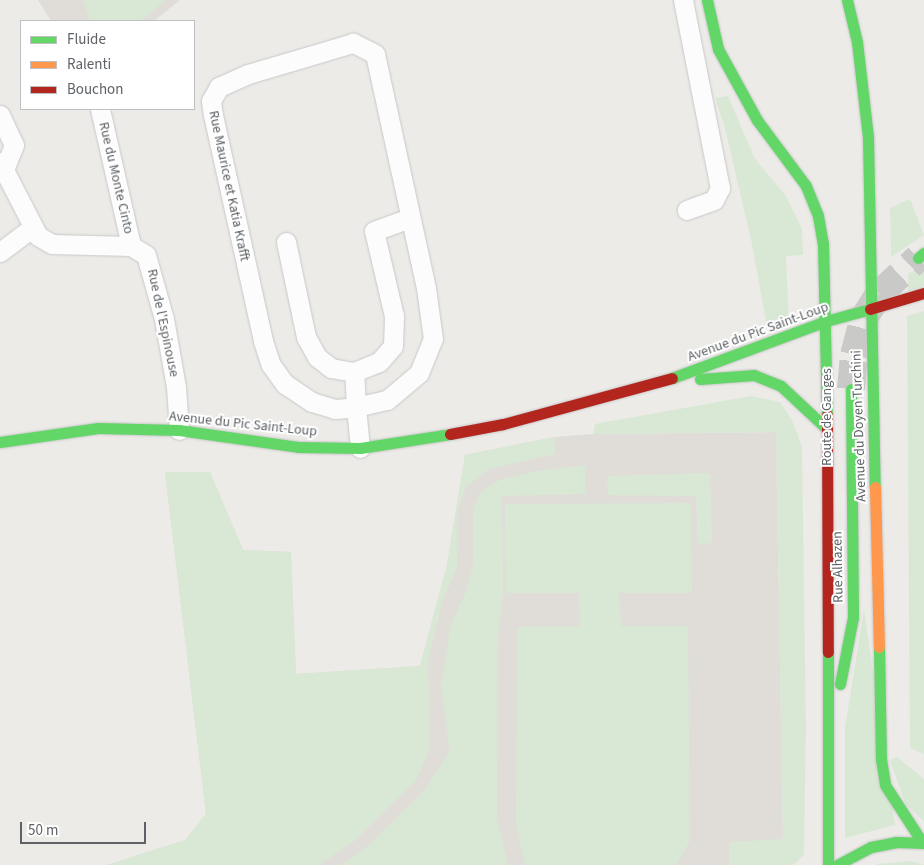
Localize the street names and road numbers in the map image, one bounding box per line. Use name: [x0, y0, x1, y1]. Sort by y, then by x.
street label: Rue Maurice et Katia Krafft: [205, 109, 253, 263]
street label: Rue du Monte Cinto: [95, 120, 137, 236]
street label: Rue de l'Espinouse: [143, 267, 183, 379]
street label: Avenue du Pic Saint-Loup: [685, 299, 831, 365]
street label: Avenue du Doyen Turchini: [848, 350, 870, 502]
street label: Route de Ganges: [819, 368, 835, 466]
street label: Avenue du Pic Saint-Loup: [168, 408, 318, 440]
street label: Rue Alhazen: [829, 531, 847, 603]

